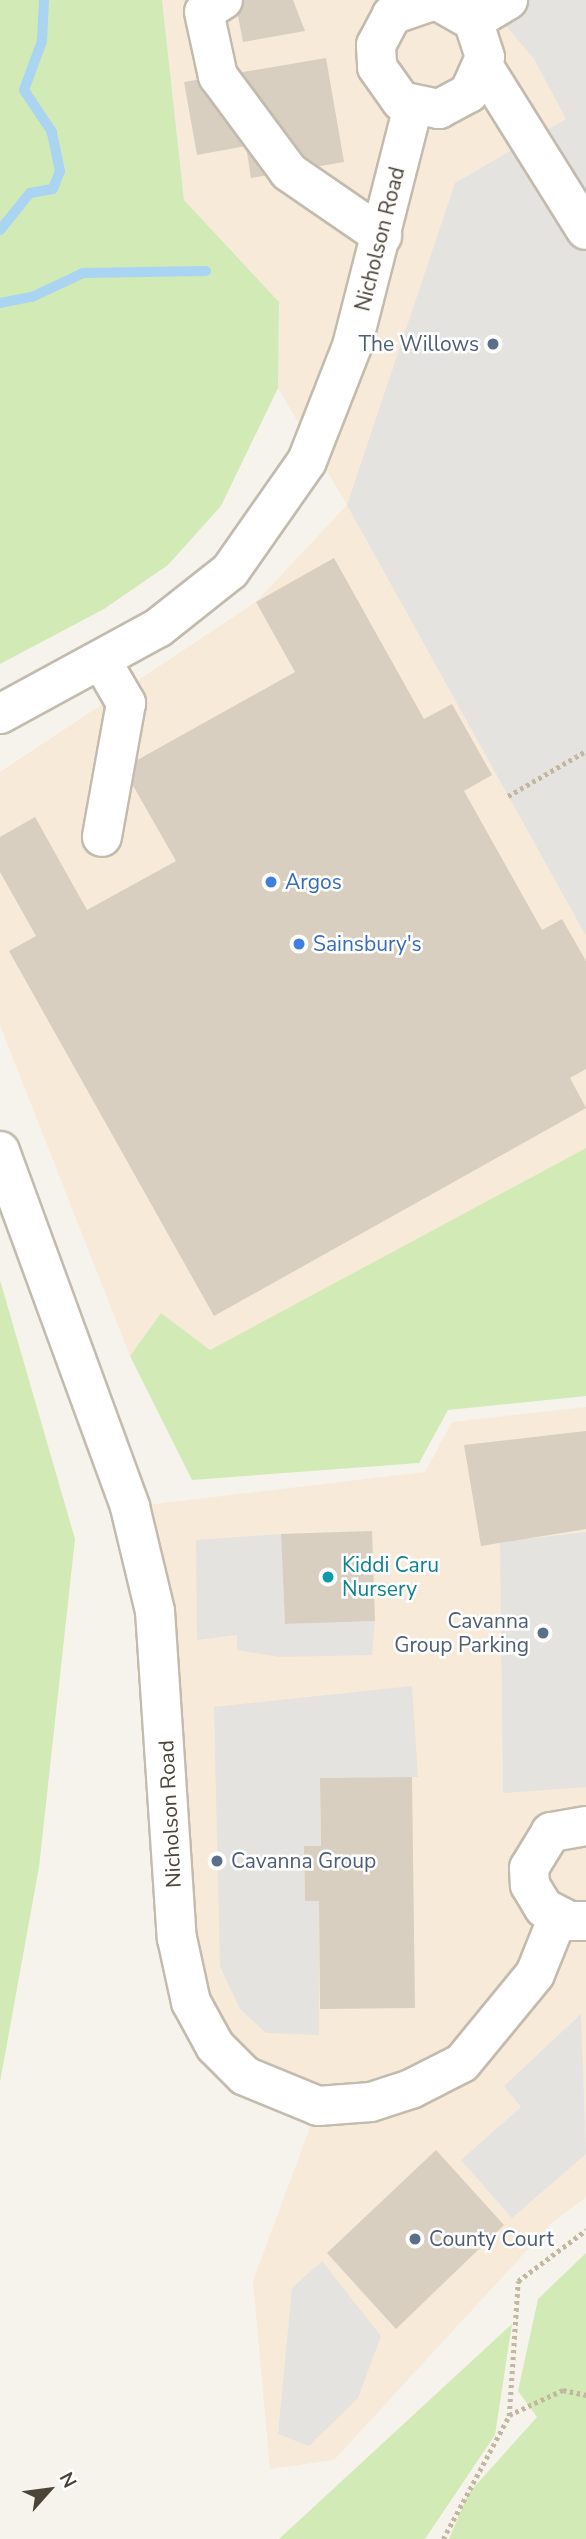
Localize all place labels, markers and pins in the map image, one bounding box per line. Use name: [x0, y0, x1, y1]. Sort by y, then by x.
place label: The Willows: [358, 331, 479, 357]
marker: The Willows: [485, 336, 501, 352]
place label: Argos: [285, 869, 342, 895]
marker: Argos: [263, 874, 279, 890]
place label: Sainsbury's: [313, 931, 422, 957]
marker: Sainsbury's: [291, 936, 307, 952]
place label: Kiddi Caru Nursery: [342, 1552, 439, 1602]
marker: Kiddi Caru Nursery: [320, 1569, 336, 1585]
place label: Cavanna Group Parking: [394, 1608, 529, 1658]
marker: Cavanna Group Parking: [535, 1625, 551, 1641]
place label: Cavanna Group: [231, 1848, 376, 1874]
marker: Cavanna Group: [209, 1853, 225, 1869]
place label: County Court: [429, 2226, 554, 2252]
marker: County Court: [407, 2231, 423, 2247]

